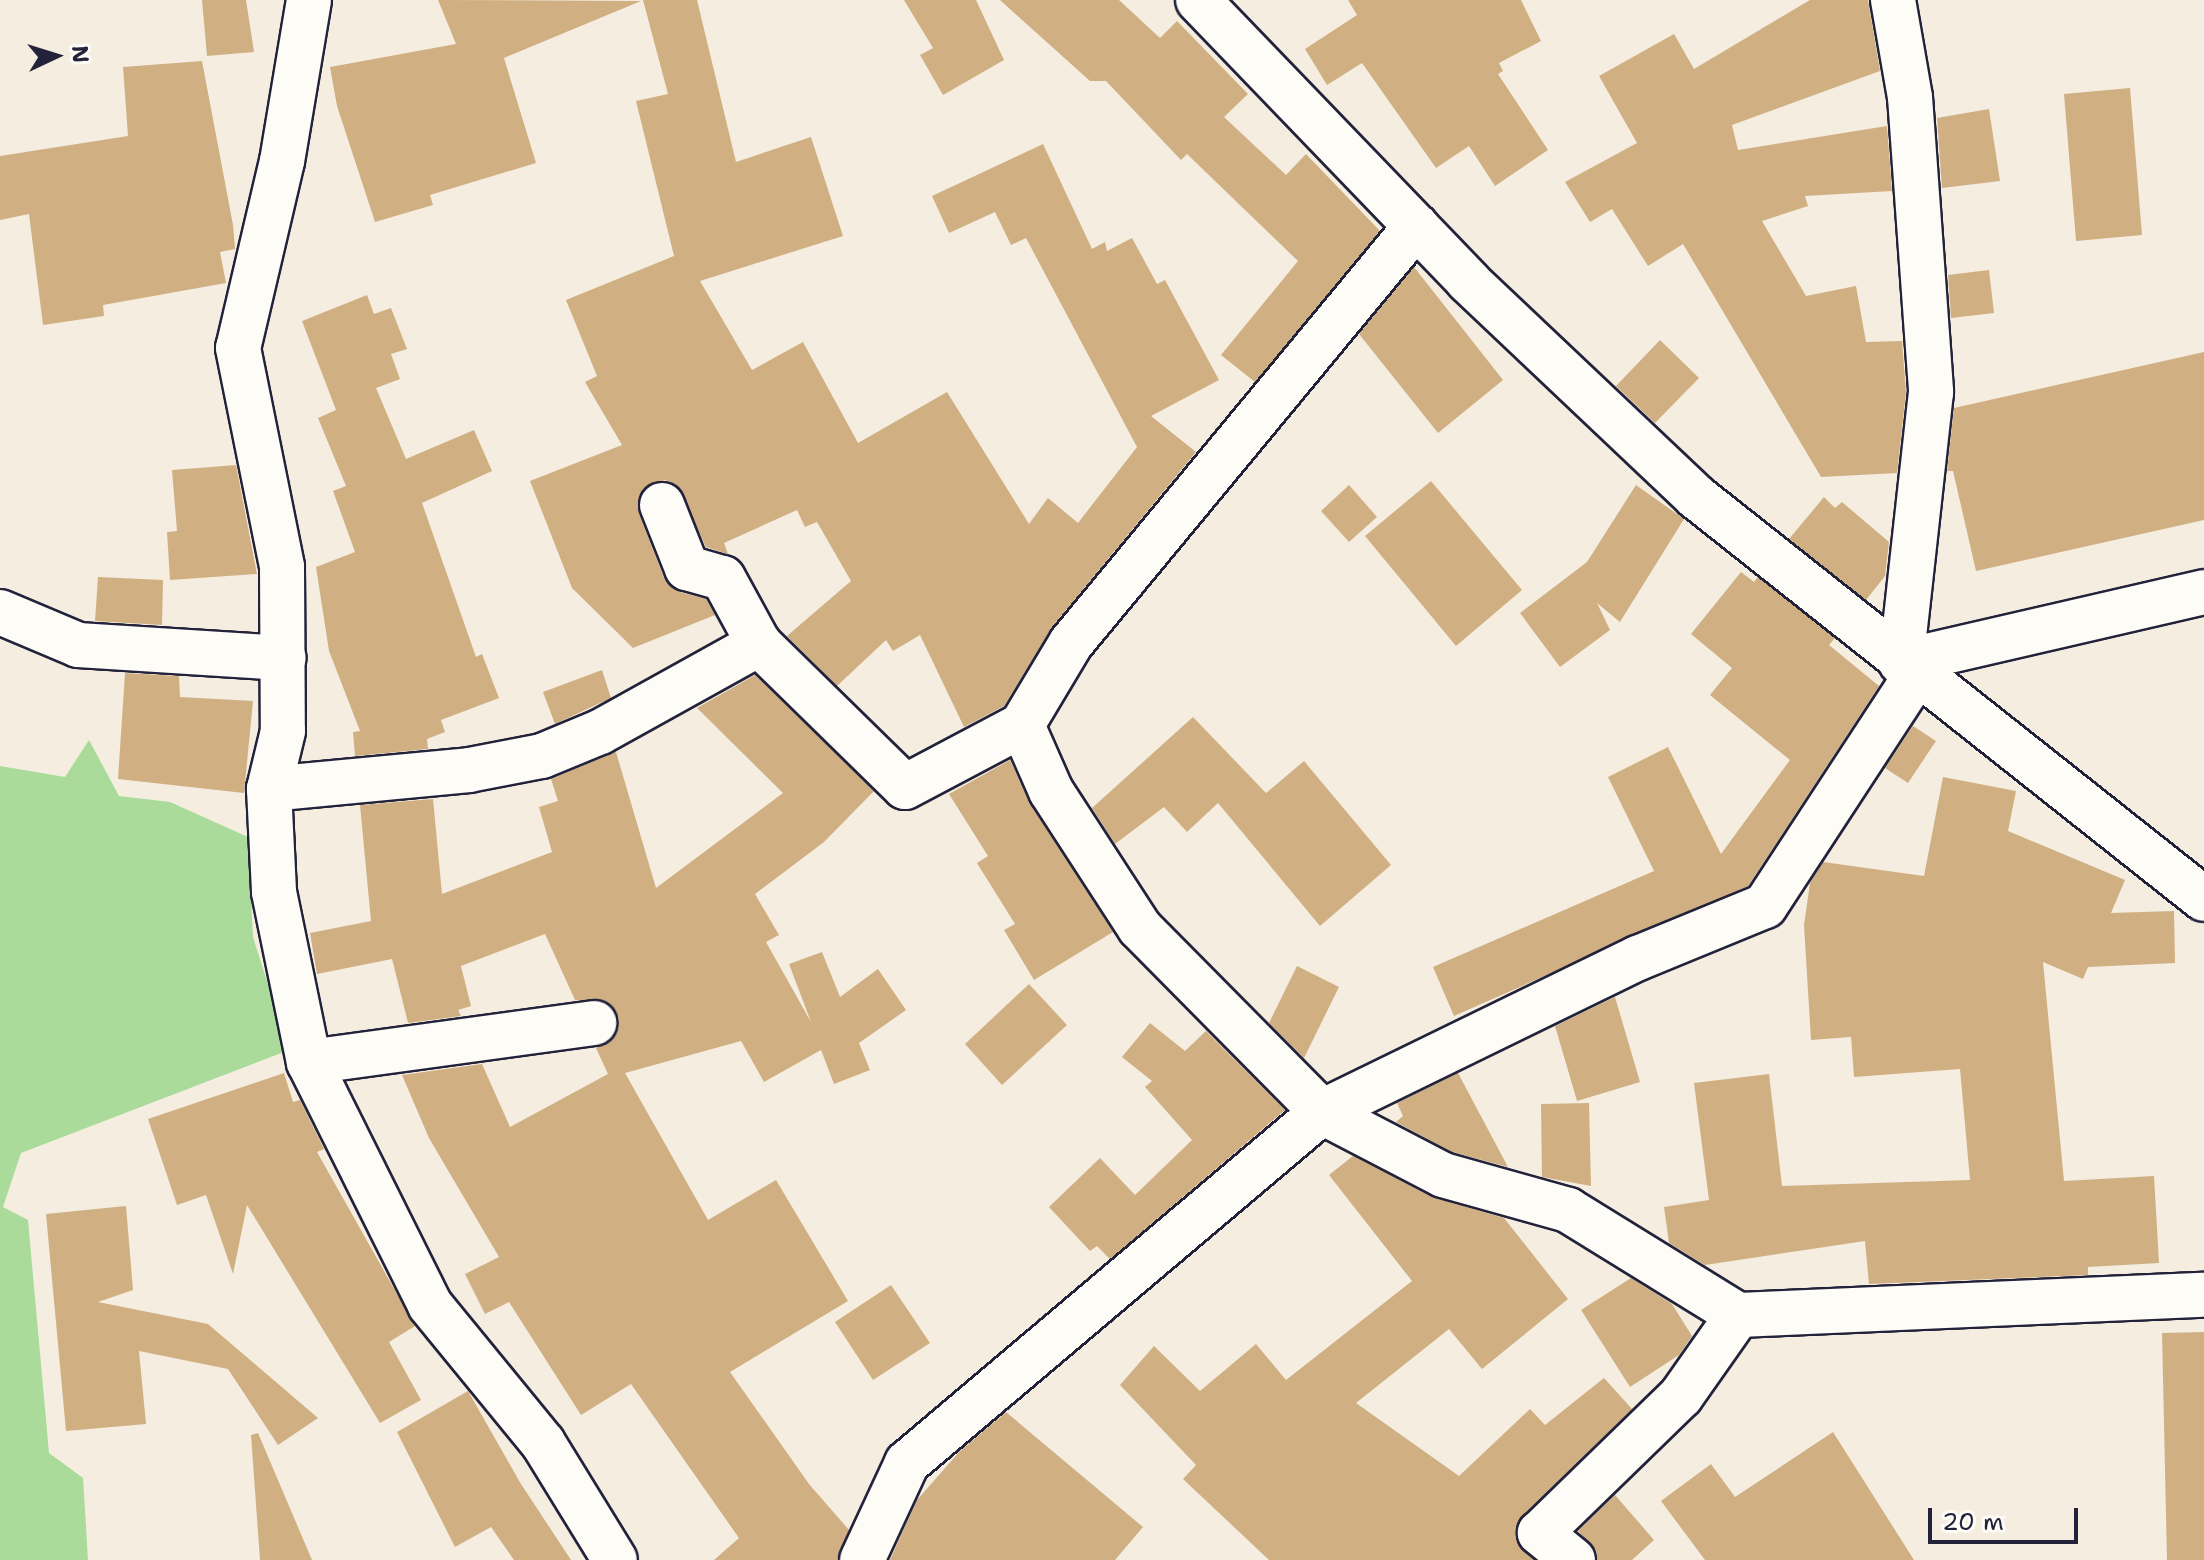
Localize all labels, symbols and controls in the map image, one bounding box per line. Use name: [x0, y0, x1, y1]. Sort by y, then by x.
north arrow: [16, 16, 96, 96]
text: N: [65, 45, 96, 64]
scale bar: [1932, 1492, 2082, 1542]
text: 20 m: [1942, 1506, 2004, 1538]

